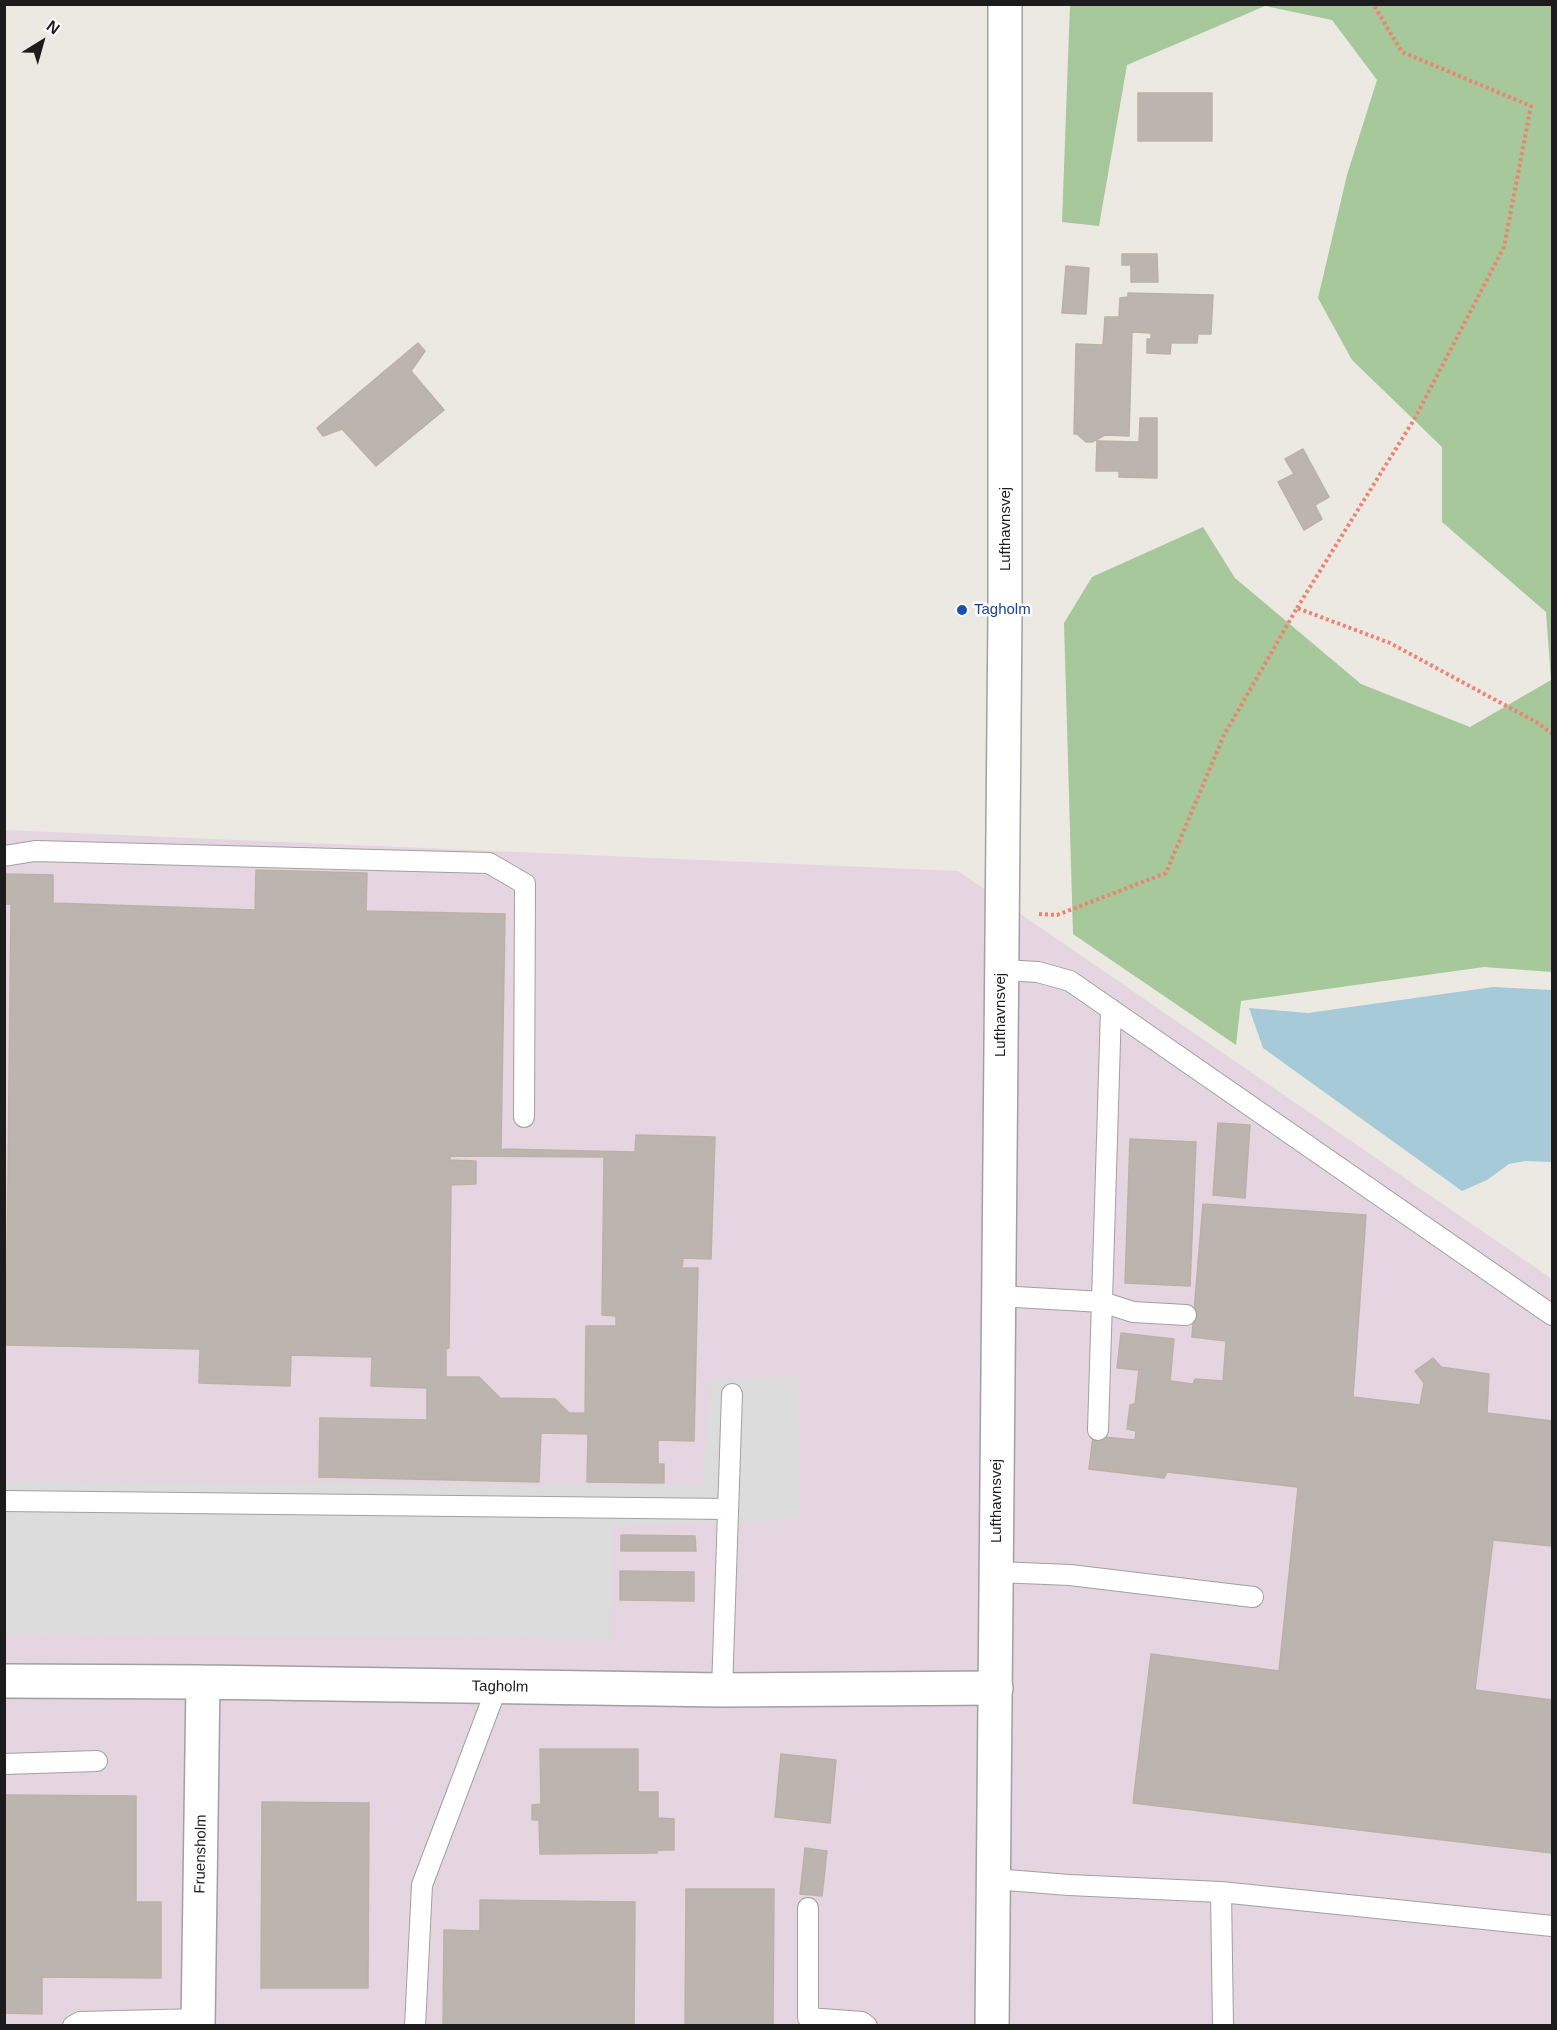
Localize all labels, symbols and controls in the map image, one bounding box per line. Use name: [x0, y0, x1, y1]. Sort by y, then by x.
north arrow: [12, 12, 72, 72]
text: N: [43, 17, 63, 37]
street label: Lufthavnsvej: [997, 487, 1015, 571]
place label: Tagholm: [974, 601, 1031, 619]
marker: Tagholm: [955, 603, 969, 617]
street label: Lufthavnsvej: [992, 973, 1010, 1057]
street label: Lufthavnsvej: [988, 1459, 1006, 1543]
street label: Tagholm: [471, 1678, 529, 1696]
street label: Fruensholm: [191, 1814, 211, 1894]

